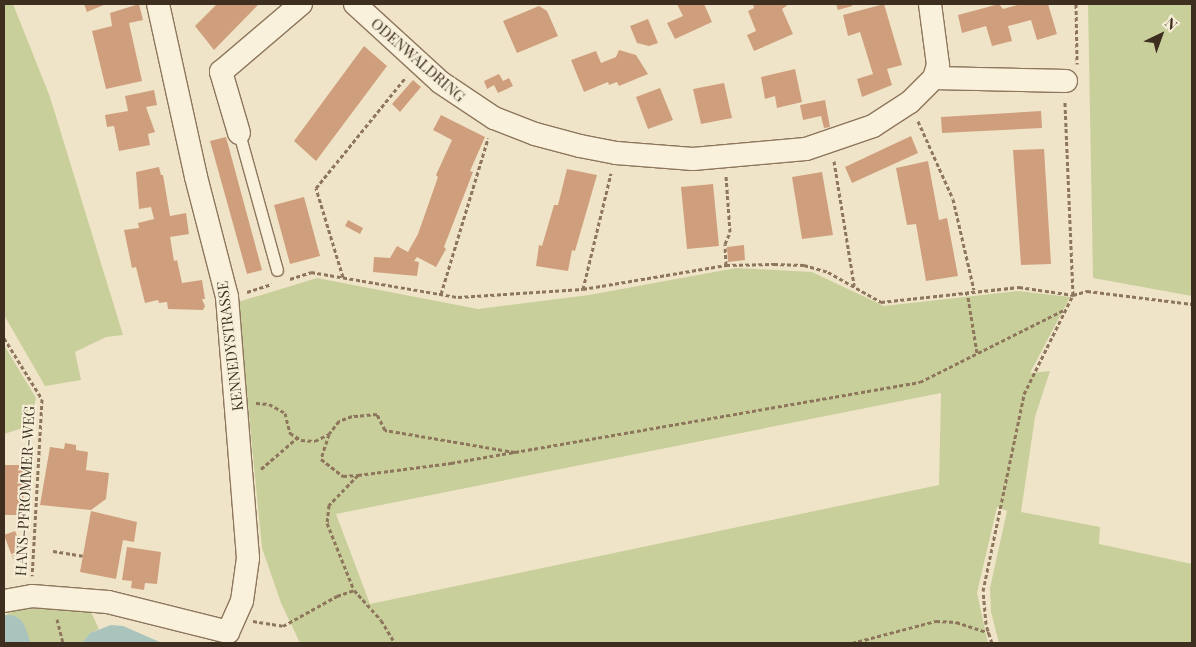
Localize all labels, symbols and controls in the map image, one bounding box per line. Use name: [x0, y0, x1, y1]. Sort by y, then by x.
north arrow: [1136, 10, 1186, 60]
text: N: [1161, 13, 1181, 34]
street label: ODENWALDRING: [367, 14, 469, 106]
street label: KENNEDYSTRASSE: [213, 280, 247, 412]
street label: HANS-PFROMMER-WEG: [12, 405, 38, 577]

